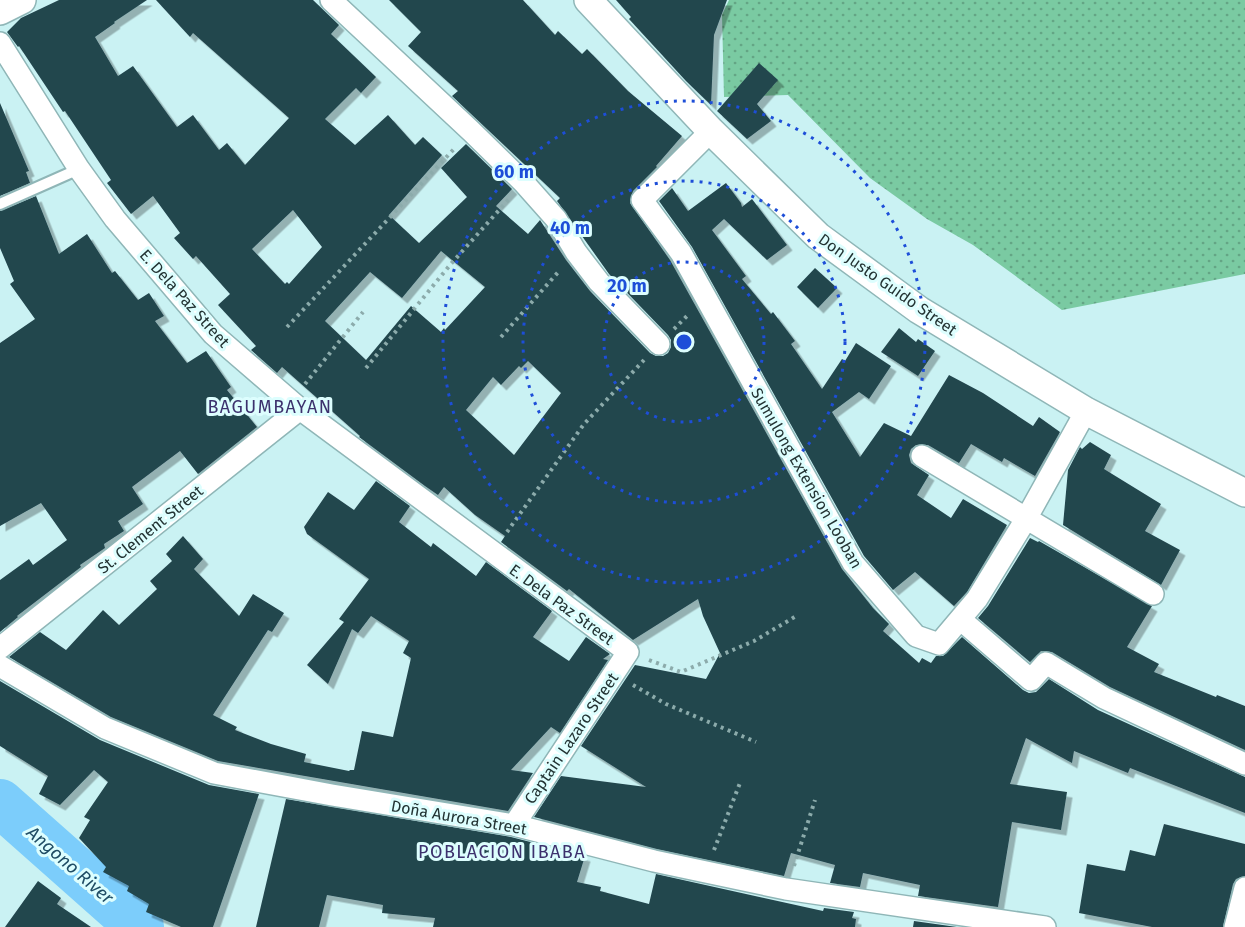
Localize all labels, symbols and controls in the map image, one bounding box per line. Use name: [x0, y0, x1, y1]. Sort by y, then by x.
text: 60 m: [494, 161, 534, 183]
text: 40 m: [550, 217, 590, 239]
street label: Don Justo Guido Street: [815, 229, 961, 340]
street label: E. Dela Paz Street: [136, 246, 234, 351]
text: 20 m: [607, 275, 647, 297]
centre of rings: [674, 332, 694, 352]
street label: Sumulong Extension Looban: [747, 385, 866, 572]
district label: BAGUMBAYAN: [207, 396, 333, 418]
street label: St. Clement Street: [94, 481, 207, 578]
street label: E. Dela Paz Street: [506, 560, 618, 649]
street label: Captain Lazaro Street: [520, 669, 623, 807]
street label: Doña Aurora Street: [390, 796, 528, 839]
water label: Angono River: [21, 821, 119, 909]
district label: POBLACION IBABA: [418, 841, 586, 863]

